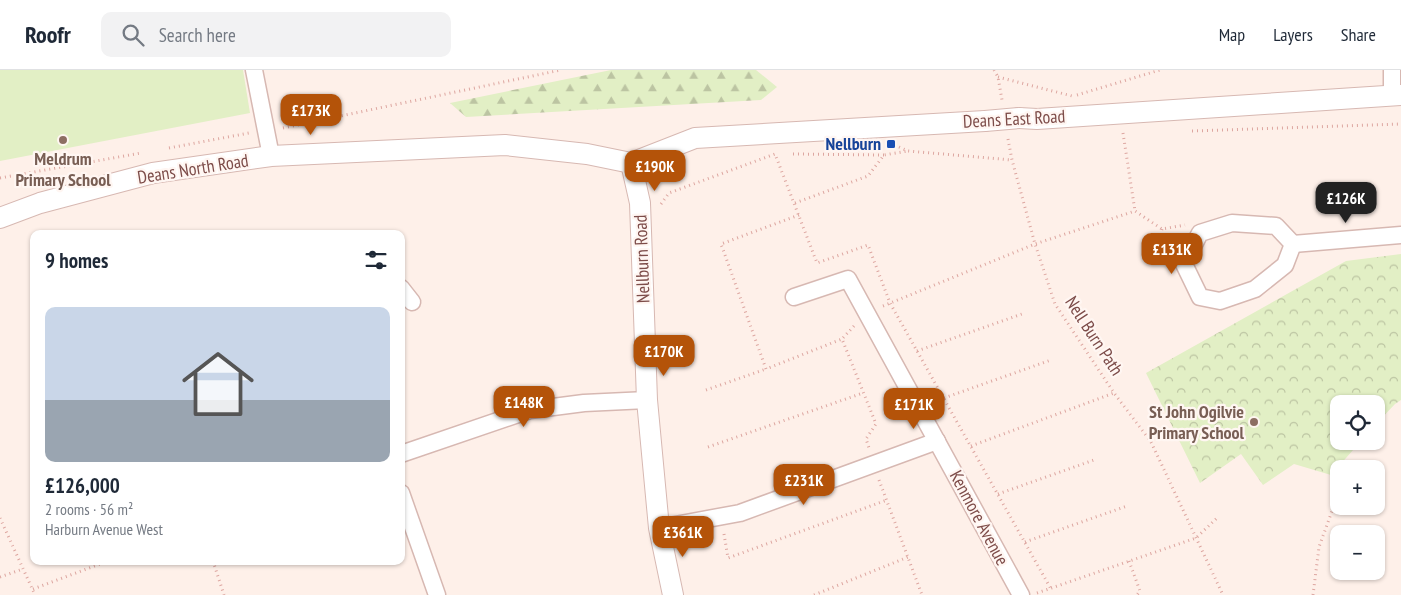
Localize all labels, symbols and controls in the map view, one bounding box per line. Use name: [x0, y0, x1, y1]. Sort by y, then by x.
search box: [101, 12, 451, 57]
text: Roofr: [25, 19, 71, 50]
icon: search: [119, 21, 147, 49]
text: Search here: [159, 23, 236, 47]
text: Map: [1219, 23, 1245, 46]
text: Layers: [1273, 23, 1313, 46]
text: Share: [1341, 23, 1376, 46]
pin: £173K: [276, 93, 346, 136]
text: £173K: [292, 100, 330, 120]
street label: Deans East Road: [962, 104, 1066, 133]
place label: Nellburn: [825, 132, 881, 155]
marker: Meldrum Primary School: [57, 134, 69, 146]
marker: Nellburn: [885, 138, 897, 150]
place label: Meldrum Primary School: [15, 147, 111, 191]
street label: Deans North Road: [136, 148, 250, 189]
pin: £190K: [620, 150, 690, 192]
text: £190K: [636, 156, 674, 176]
pin: £126K: [1311, 182, 1381, 224]
text: £126K: [1327, 188, 1365, 208]
street label: Nellburn Road: [628, 214, 655, 304]
pin: £131K: [1137, 232, 1207, 275]
text: £131K: [1153, 239, 1191, 259]
icon: filters: [362, 246, 390, 274]
text: 9 homes: [45, 247, 108, 274]
street label: Nell Burn Path: [1060, 292, 1129, 380]
pin: £170K: [629, 334, 699, 377]
icon: home: [173, 339, 263, 429]
text: £170K: [645, 341, 683, 361]
pin: £148K: [489, 386, 559, 428]
pin: £171K: [879, 388, 949, 430]
text: £148K: [505, 392, 543, 412]
text: £171K: [895, 394, 933, 414]
map controls: [1330, 395, 1385, 580]
button: locate: [1330, 395, 1385, 450]
place label: St John Ogilvie Primary School: [1149, 400, 1245, 444]
marker: St John Ogilvie Primary School: [1248, 416, 1260, 428]
button: +: [1330, 460, 1385, 515]
pin: £231K: [769, 464, 839, 506]
street label: Kenmore Avenue: [945, 466, 1014, 569]
text: £231K: [785, 470, 823, 490]
text: £126,000: [45, 472, 120, 499]
text: 2 rooms · 56 m²: [45, 499, 133, 519]
pin: £361K: [648, 516, 718, 558]
text: Harburn Avenue West: [45, 519, 163, 539]
text: £361K: [664, 522, 702, 542]
button: −: [1330, 525, 1385, 580]

